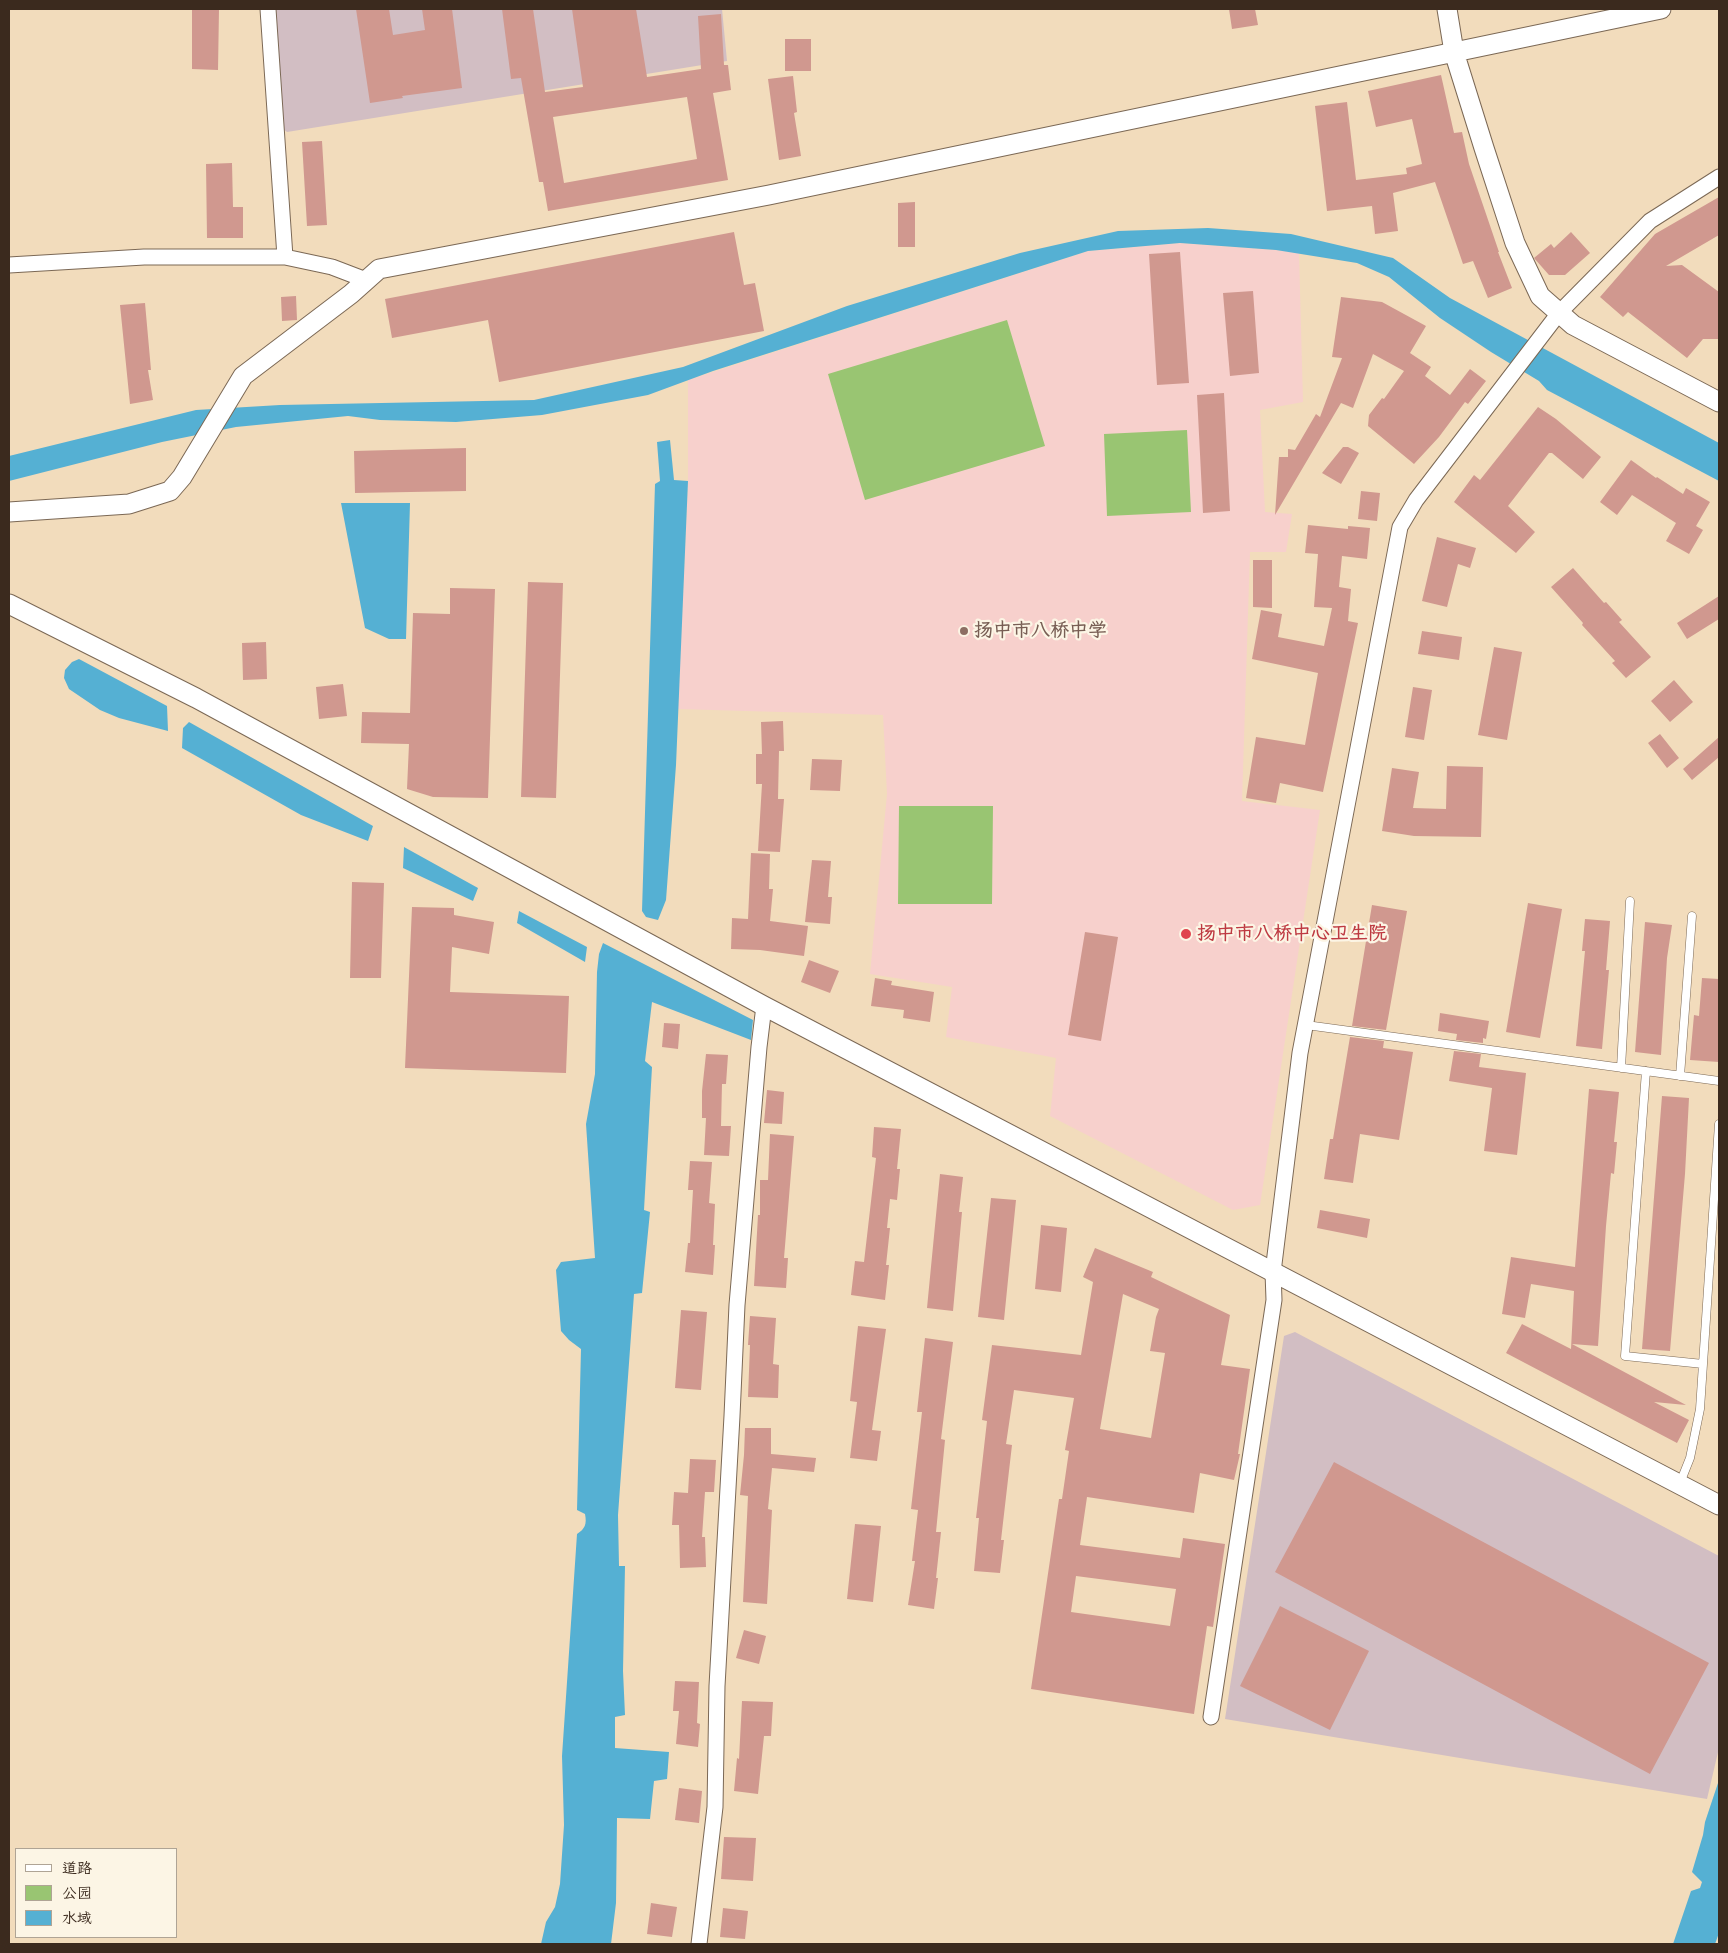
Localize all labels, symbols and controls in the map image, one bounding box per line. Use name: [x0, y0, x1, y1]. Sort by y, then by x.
place label: 扬中市八桥中学: [974, 620, 1107, 642]
marker: 扬中市八桥中学: [958, 625, 970, 637]
place label: 扬中市八桥中心卫生院: [1197, 923, 1387, 945]
marker: 扬中市八桥中心卫生院: [1179, 927, 1193, 941]
legend: [15, 1848, 178, 1938]
text: 道路: [62, 1857, 92, 1878]
text: 公园: [62, 1882, 92, 1903]
text: 水域: [62, 1907, 92, 1928]

